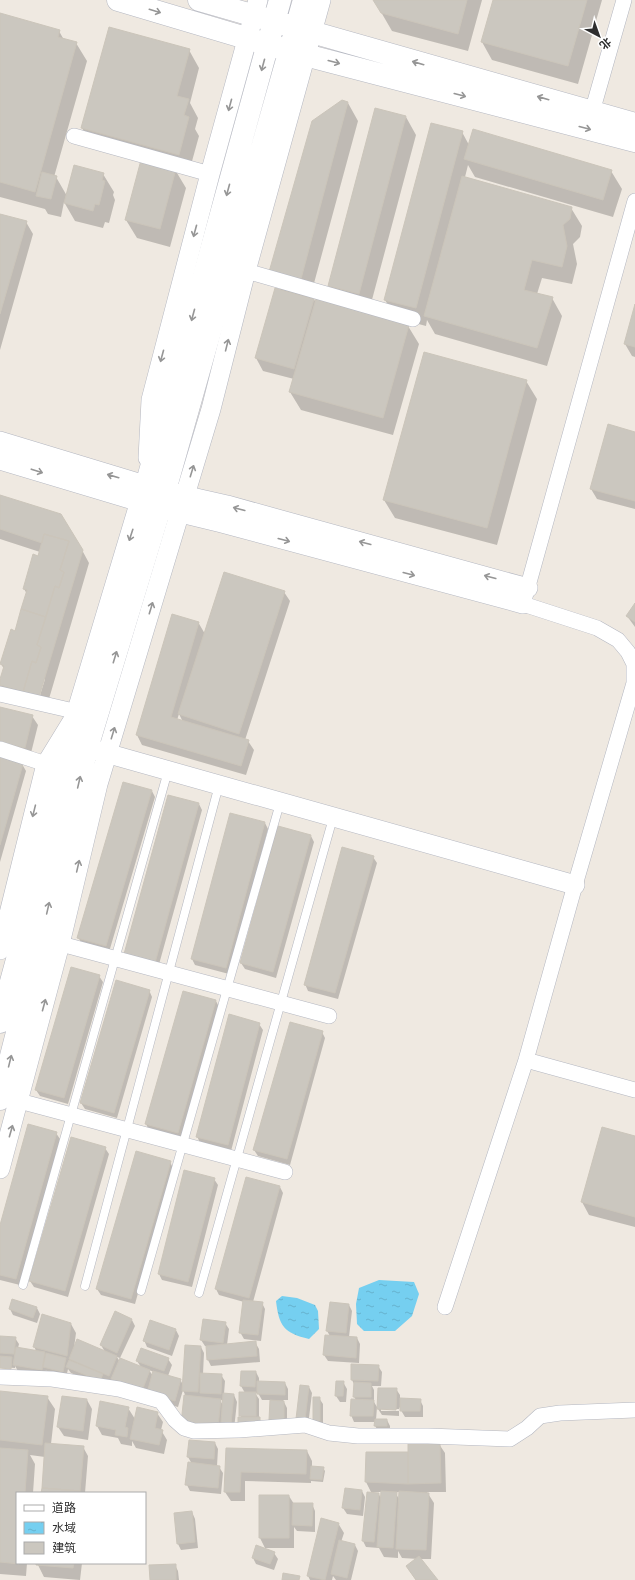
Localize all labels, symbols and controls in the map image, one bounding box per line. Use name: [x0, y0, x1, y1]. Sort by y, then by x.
one-way arrow: [148, 8, 161, 15]
north arrow: [579, 16, 619, 56]
text: 北: [597, 35, 614, 52]
one-way arrow: [259, 58, 266, 71]
one-way arrow: [327, 59, 340, 67]
one-way arrow: [412, 59, 425, 66]
one-way arrow: [453, 92, 466, 99]
one-way arrow: [537, 94, 550, 101]
one-way arrow: [225, 98, 233, 111]
one-way arrow: [579, 125, 592, 132]
one-way arrow: [224, 183, 231, 196]
one-way arrow: [191, 224, 198, 237]
one-way arrow: [189, 309, 197, 322]
one-way arrow: [224, 339, 231, 352]
one-way arrow: [158, 350, 166, 363]
one-way arrow: [189, 464, 196, 477]
one-way arrow: [31, 468, 44, 475]
one-way arrow: [107, 472, 120, 479]
one-way arrow: [233, 504, 246, 512]
one-way arrow: [127, 528, 134, 541]
one-way arrow: [277, 536, 290, 544]
one-way arrow: [358, 539, 371, 546]
one-way arrow: [403, 570, 416, 578]
one-way arrow: [484, 573, 497, 580]
one-way arrow: [148, 602, 155, 615]
one-way arrow: [112, 650, 119, 663]
one-way arrow: [110, 727, 117, 740]
one-way arrow: [75, 775, 83, 788]
one-way arrow: [30, 804, 38, 817]
one-way arrow: [75, 859, 83, 872]
one-way arrow: [45, 902, 53, 915]
one-way arrow: [41, 999, 48, 1012]
one-way arrow: [6, 1055, 14, 1068]
one-way arrow: [7, 1125, 15, 1138]
legend: [16, 1492, 146, 1564]
text: 道路: [52, 1501, 76, 1514]
text: 水域: [52, 1521, 76, 1534]
text: 建筑: [52, 1541, 76, 1554]

